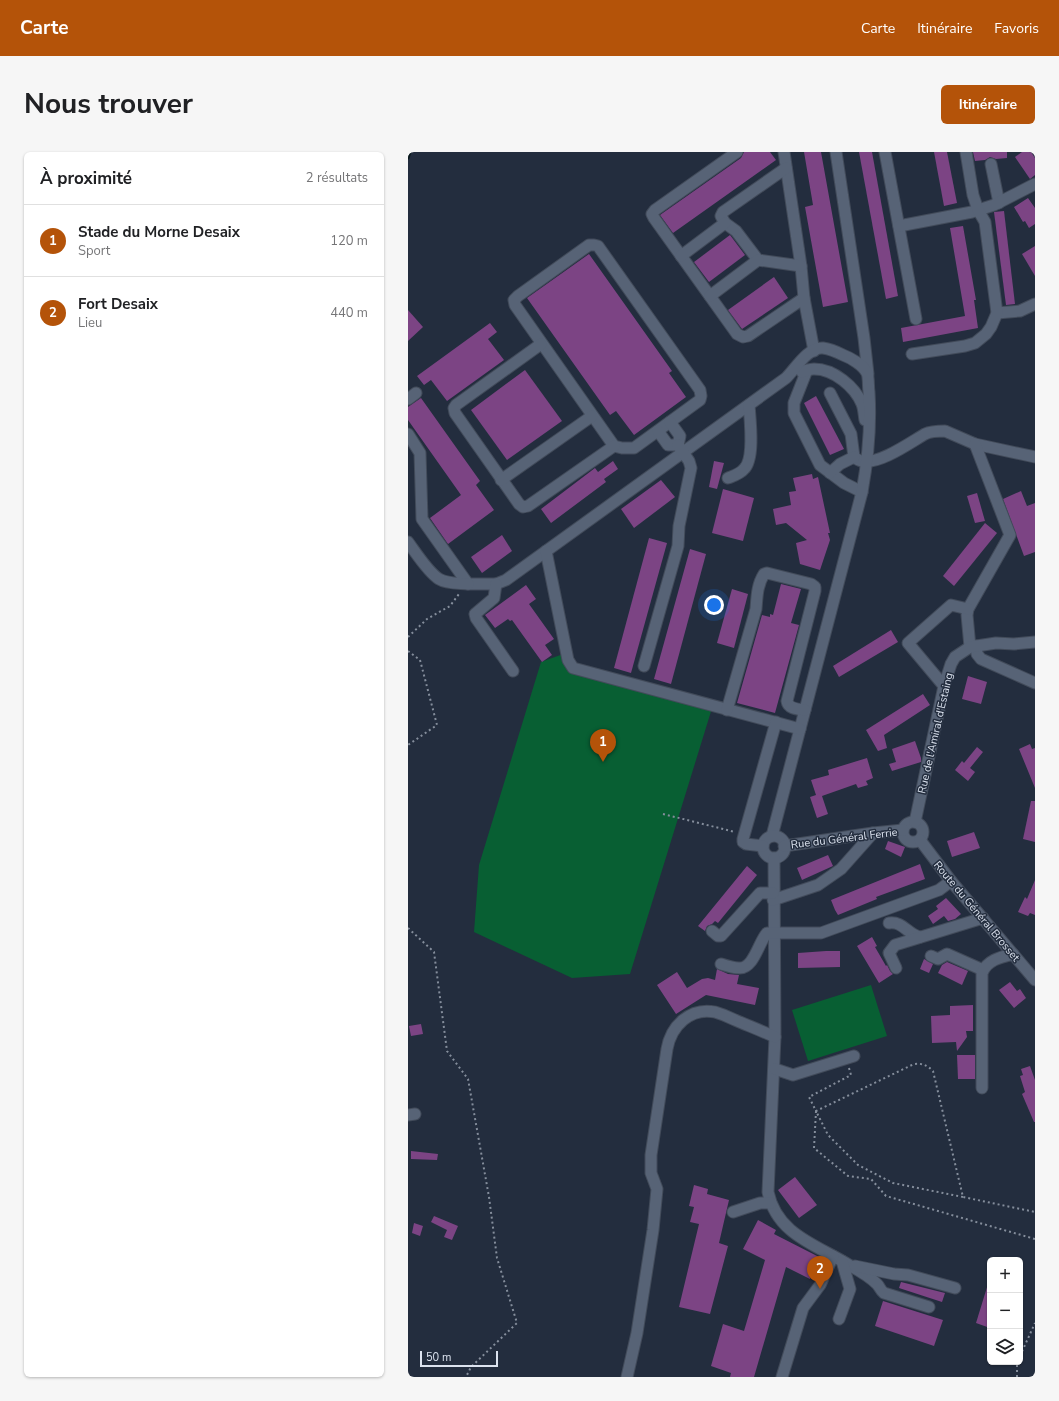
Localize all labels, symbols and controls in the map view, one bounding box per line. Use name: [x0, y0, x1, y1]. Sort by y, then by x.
text: Carte: [20, 15, 68, 41]
text: Carte: [861, 19, 895, 38]
text: Itinéraire: [917, 19, 972, 38]
text: Favoris: [994, 19, 1039, 38]
text: Nous trouver: [24, 85, 193, 123]
button: Itinéraire: [941, 85, 1035, 124]
text: À proximité: [40, 167, 132, 190]
text: 2 résultats: [306, 169, 368, 187]
text: Stade du Morne Desaix: [78, 222, 240, 242]
text: 1: [49, 232, 57, 250]
text: 120 m: [330, 232, 368, 250]
text: Sport: [78, 242, 110, 260]
text: Fort Desaix: [78, 294, 158, 314]
text: 2: [49, 304, 57, 322]
text: 440 m: [330, 304, 368, 322]
text: Lieu: [78, 314, 102, 332]
your location: [704, 595, 724, 615]
street label: Rue de l'Amiral d'Estaing: [914, 671, 957, 795]
pin: 1: [590, 729, 616, 762]
street label: Rue du Général Ferrie: [790, 824, 898, 852]
street label: Route du Général Brosset: [930, 858, 1023, 965]
pin: 2: [807, 1256, 833, 1289]
map controls: [987, 1257, 1023, 1365]
button: +: [987, 1257, 1023, 1293]
button: −: [987, 1293, 1023, 1329]
button: layers: [987, 1329, 1023, 1365]
scale bar: [420, 1349, 498, 1368]
text: 50 m: [426, 1350, 451, 1365]

